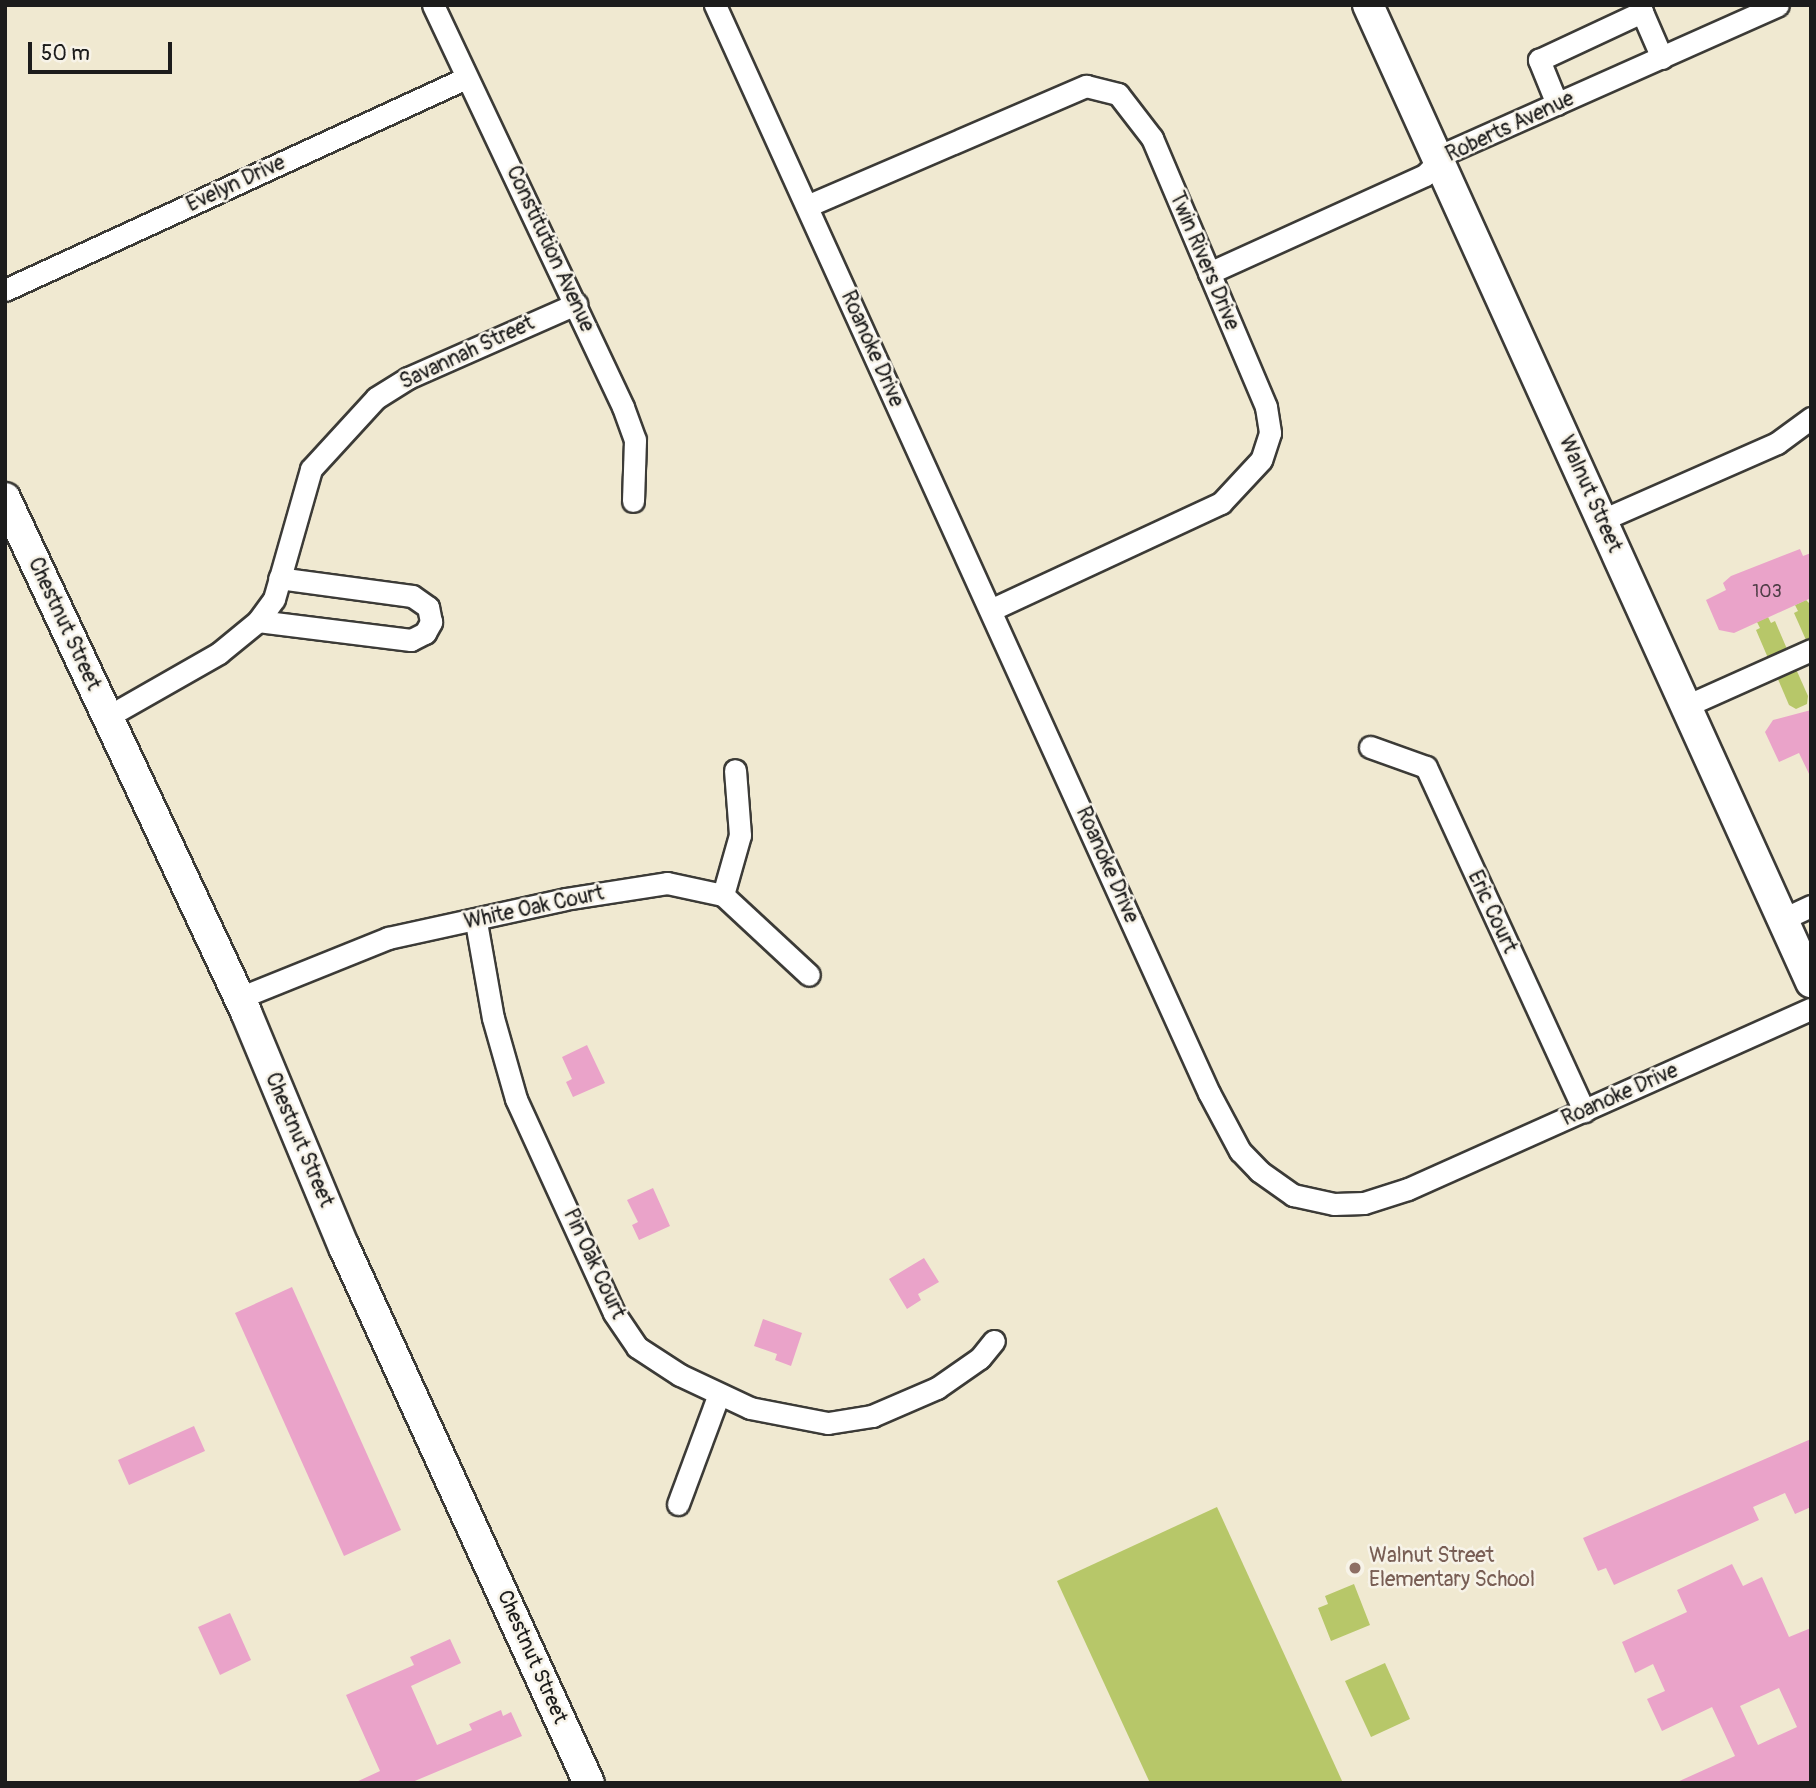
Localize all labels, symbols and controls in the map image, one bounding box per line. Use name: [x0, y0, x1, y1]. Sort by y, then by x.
scale bar: [32, 28, 175, 72]
text: 50 m: [41, 40, 90, 67]
street label: Roberts Avenue: [1442, 86, 1578, 168]
street label: Evelyn Drive: [183, 150, 289, 218]
street label: Constitution Avenue: [500, 162, 600, 336]
street label: Twin Rivers Drive: [1164, 188, 1244, 334]
street label: Roanoke Drive: [835, 287, 909, 411]
street label: Savannah Street: [396, 311, 538, 395]
street label: Walnut Street: [1553, 432, 1627, 556]
street label: Chestnut Street: [22, 554, 106, 694]
house number: 103: [1752, 581, 1782, 603]
street label: Roanoke Drive: [1070, 803, 1144, 927]
street label: Eric Court: [1462, 867, 1522, 957]
street label: White Oak Court: [462, 881, 606, 935]
street label: Roanoke Drive: [1558, 1058, 1682, 1132]
street label: Chestnut Street: [259, 1069, 339, 1211]
street label: Pin Oak Court: [557, 1205, 631, 1323]
place label: Walnut Street Elementary School: [1369, 1543, 1535, 1593]
marker: Walnut Street Elementary School: [1347, 1560, 1363, 1576]
street label: Chestnut Street: [491, 1586, 573, 1728]

